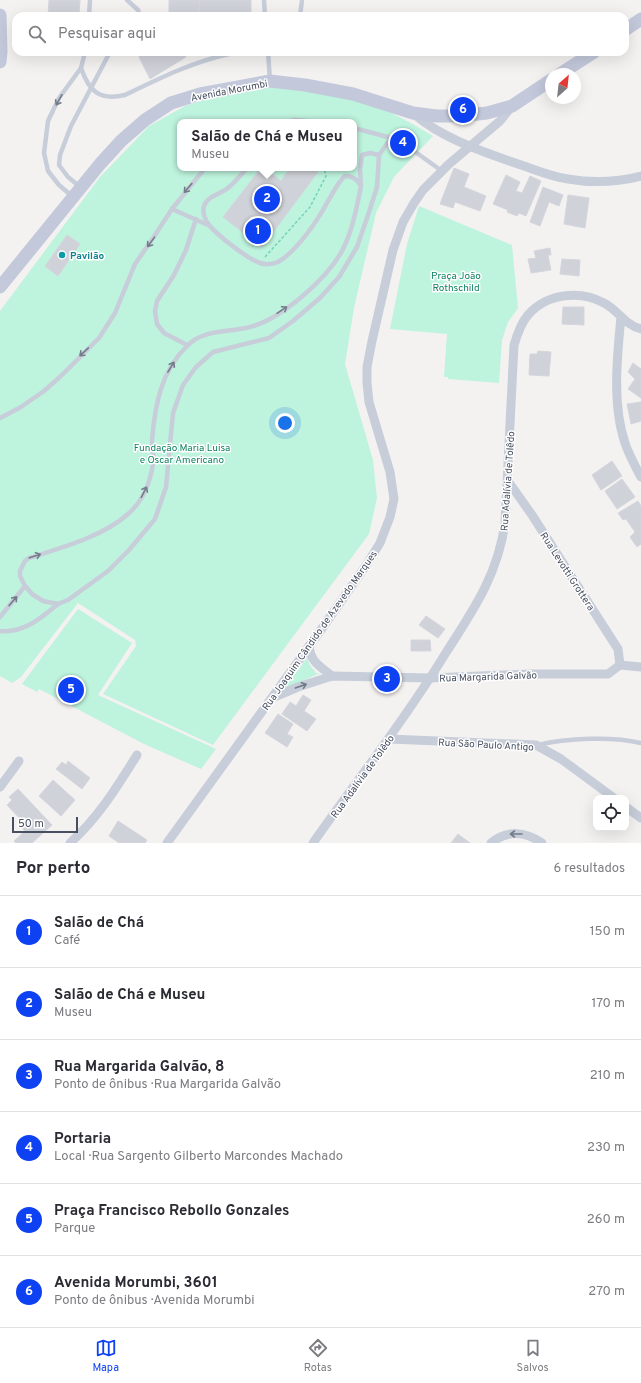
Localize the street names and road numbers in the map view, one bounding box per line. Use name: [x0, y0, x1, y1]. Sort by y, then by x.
street label: Avenida Morumbi: [190, 78, 269, 105]
street label: Rua Adalívia de Tolêdo: [499, 430, 518, 531]
street label: Rua Levotti Grottera: [537, 530, 597, 614]
street label: Rua Joaquim Cândido de Azevedo Marques: [260, 548, 381, 713]
street label: Rua Margarida Galvão: [439, 669, 538, 686]
street label: Rua Adalívia de Tolêdo: [329, 732, 398, 821]
street label: Rua São Paulo Antigo: [438, 737, 534, 755]

